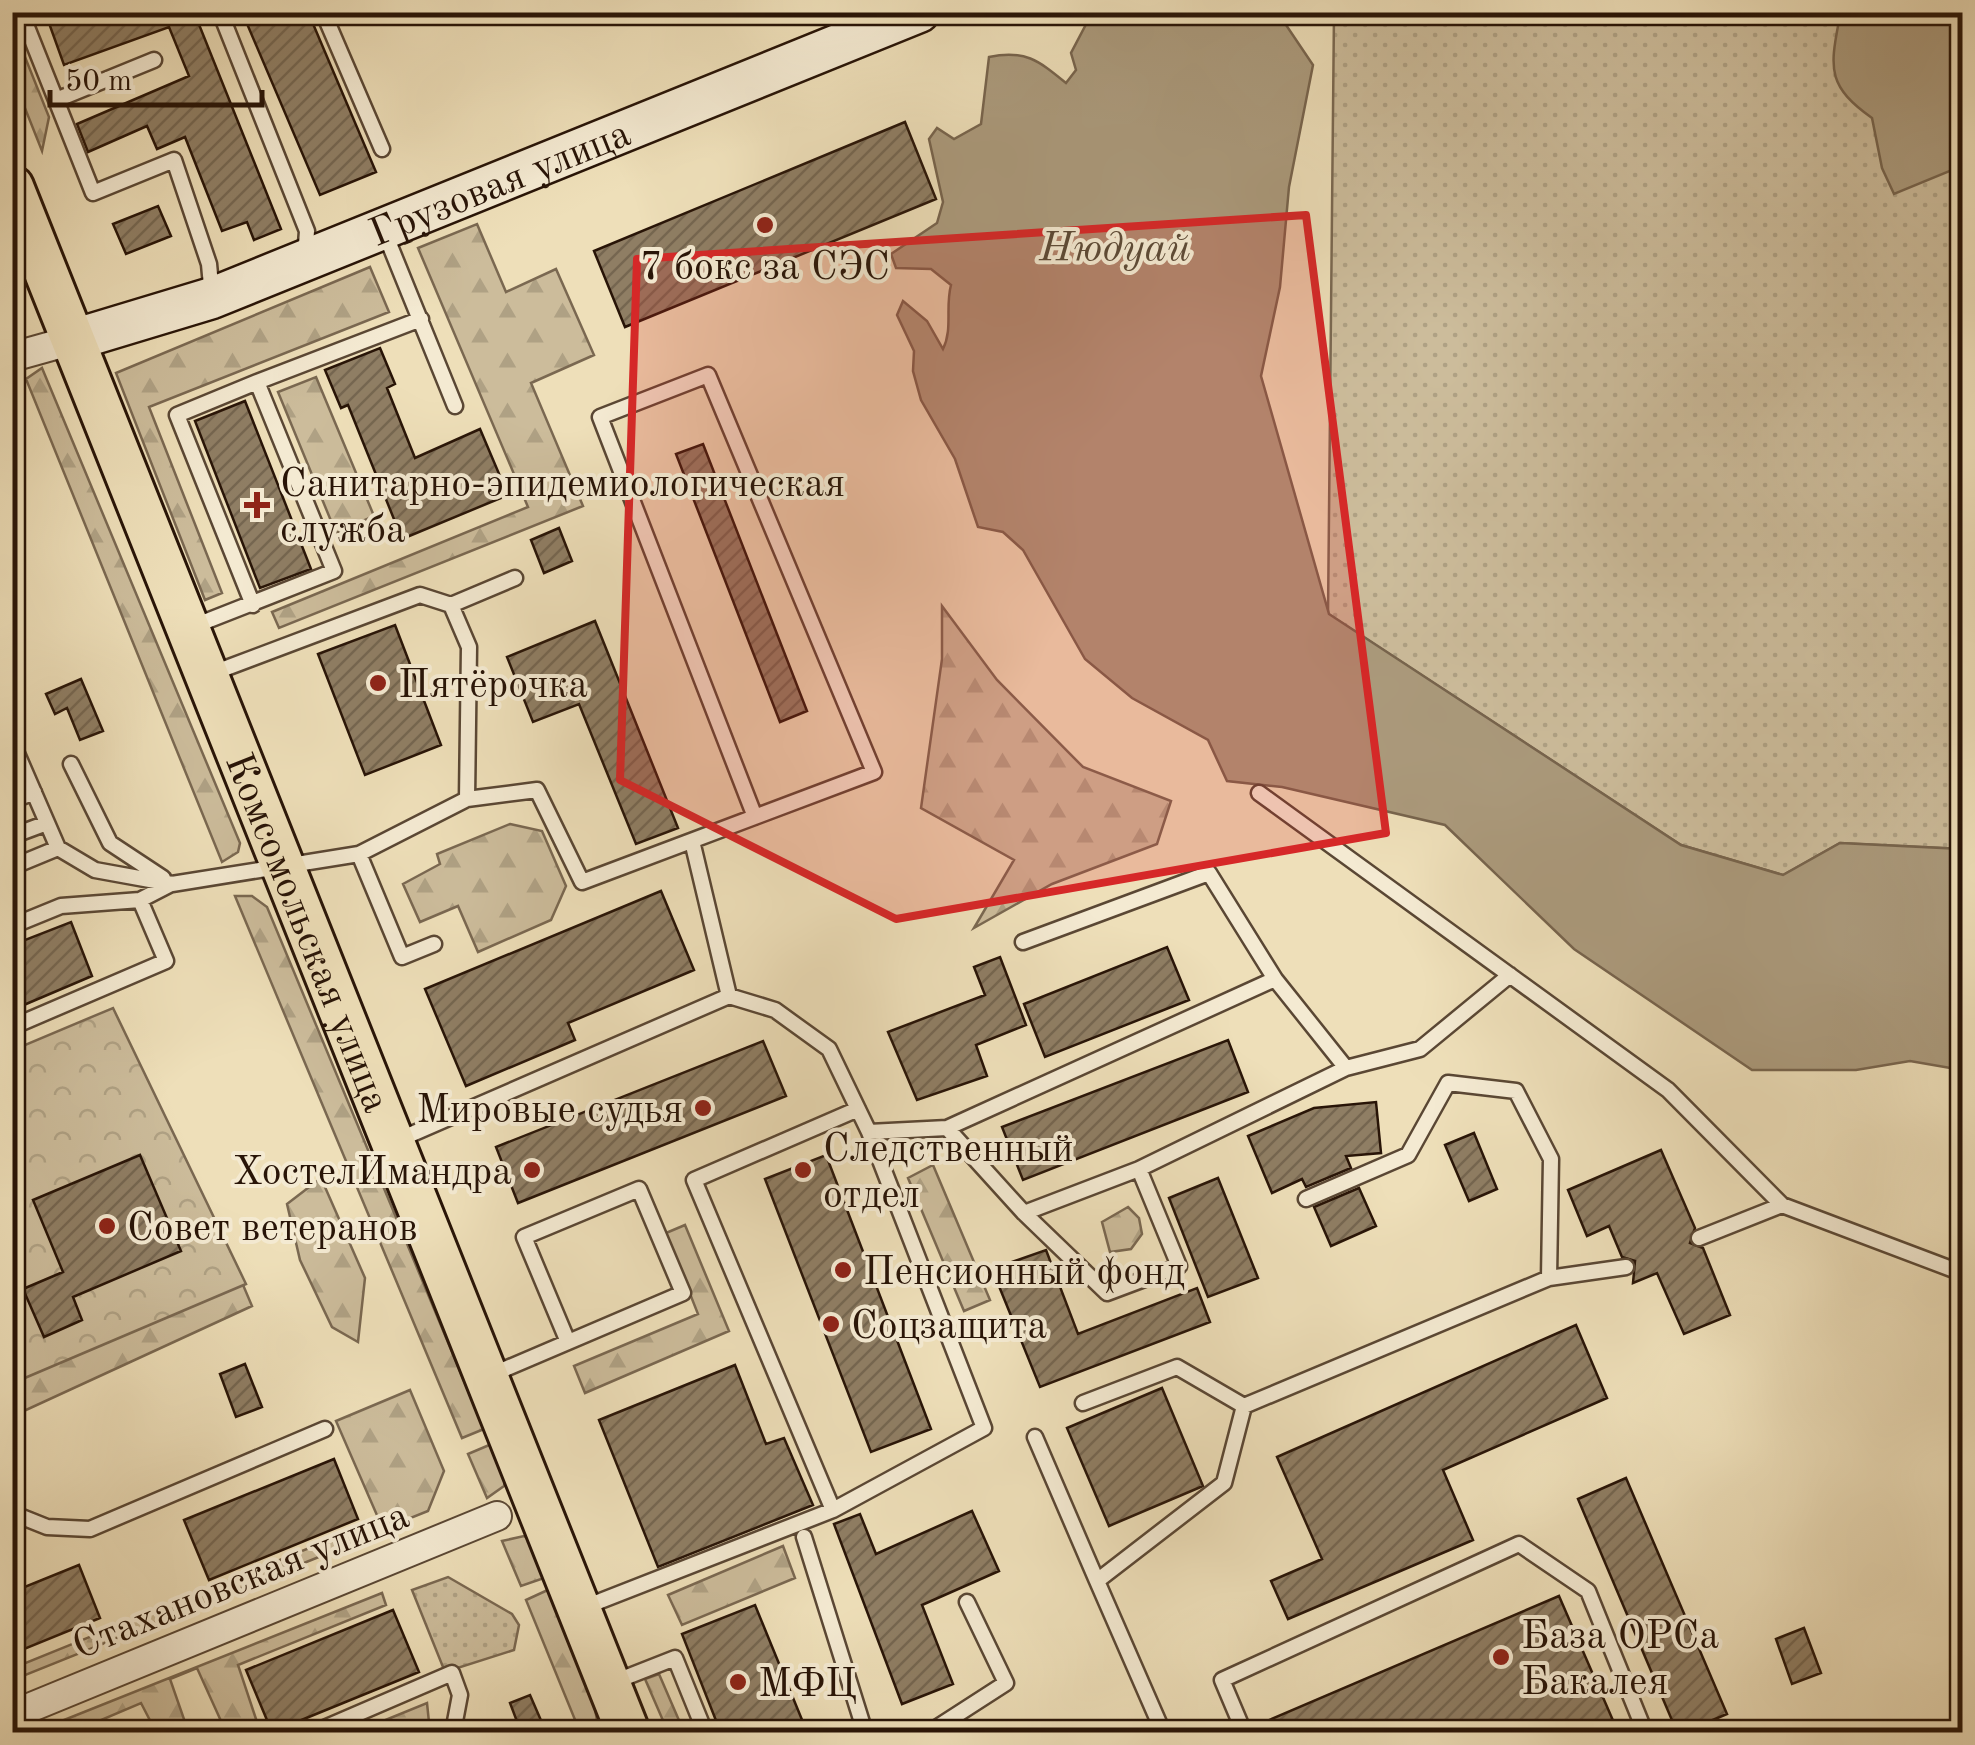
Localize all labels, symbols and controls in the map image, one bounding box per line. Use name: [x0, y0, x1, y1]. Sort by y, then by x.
scale bar: [50, 45, 262, 107]
text: 50 m: [65, 67, 132, 97]
street label: Грузовая улица: [365, 115, 637, 256]
marker: 7 бокс за СЭС: [754, 214, 776, 236]
water label: Нюдуай: [1038, 229, 1191, 271]
place label: 7 бокс за СЭС: [640, 249, 890, 289]
place label: Санитарно-эпидемиологическая служба: [280, 466, 845, 552]
marker: Санитарно-эпидемиологическая служба: [244, 492, 270, 518]
place label: Пятёрочка: [398, 667, 588, 707]
marker: Пятёрочка: [367, 672, 389, 694]
street label: Комсомольская улица: [216, 748, 395, 1119]
place label: Мировые судья: [416, 1092, 683, 1132]
marker: Мировые судья: [692, 1097, 714, 1119]
place label: Следственный отдел: [823, 1131, 1074, 1217]
place label: ХостелИмандра: [233, 1154, 512, 1194]
marker: ХостелИмандра: [521, 1159, 543, 1181]
marker: Следственный отдел: [792, 1159, 814, 1181]
place label: Совет ветеранов: [127, 1210, 418, 1250]
marker: Совет ветеранов: [96, 1215, 118, 1237]
place label: Пенсионный фонд: [863, 1254, 1185, 1294]
marker: Пенсионный фонд: [832, 1259, 854, 1281]
place label: Соцзащита: [851, 1308, 1047, 1348]
marker: Соцзащита: [820, 1313, 842, 1335]
street label: Стахановская улица: [68, 1497, 415, 1668]
place label: База ОРСа Бакалея: [1521, 1618, 1719, 1704]
marker: База ОРСа Бакалея: [1490, 1646, 1512, 1668]
place label: МФЦ: [758, 1666, 857, 1706]
marker: МФЦ: [727, 1671, 749, 1693]

